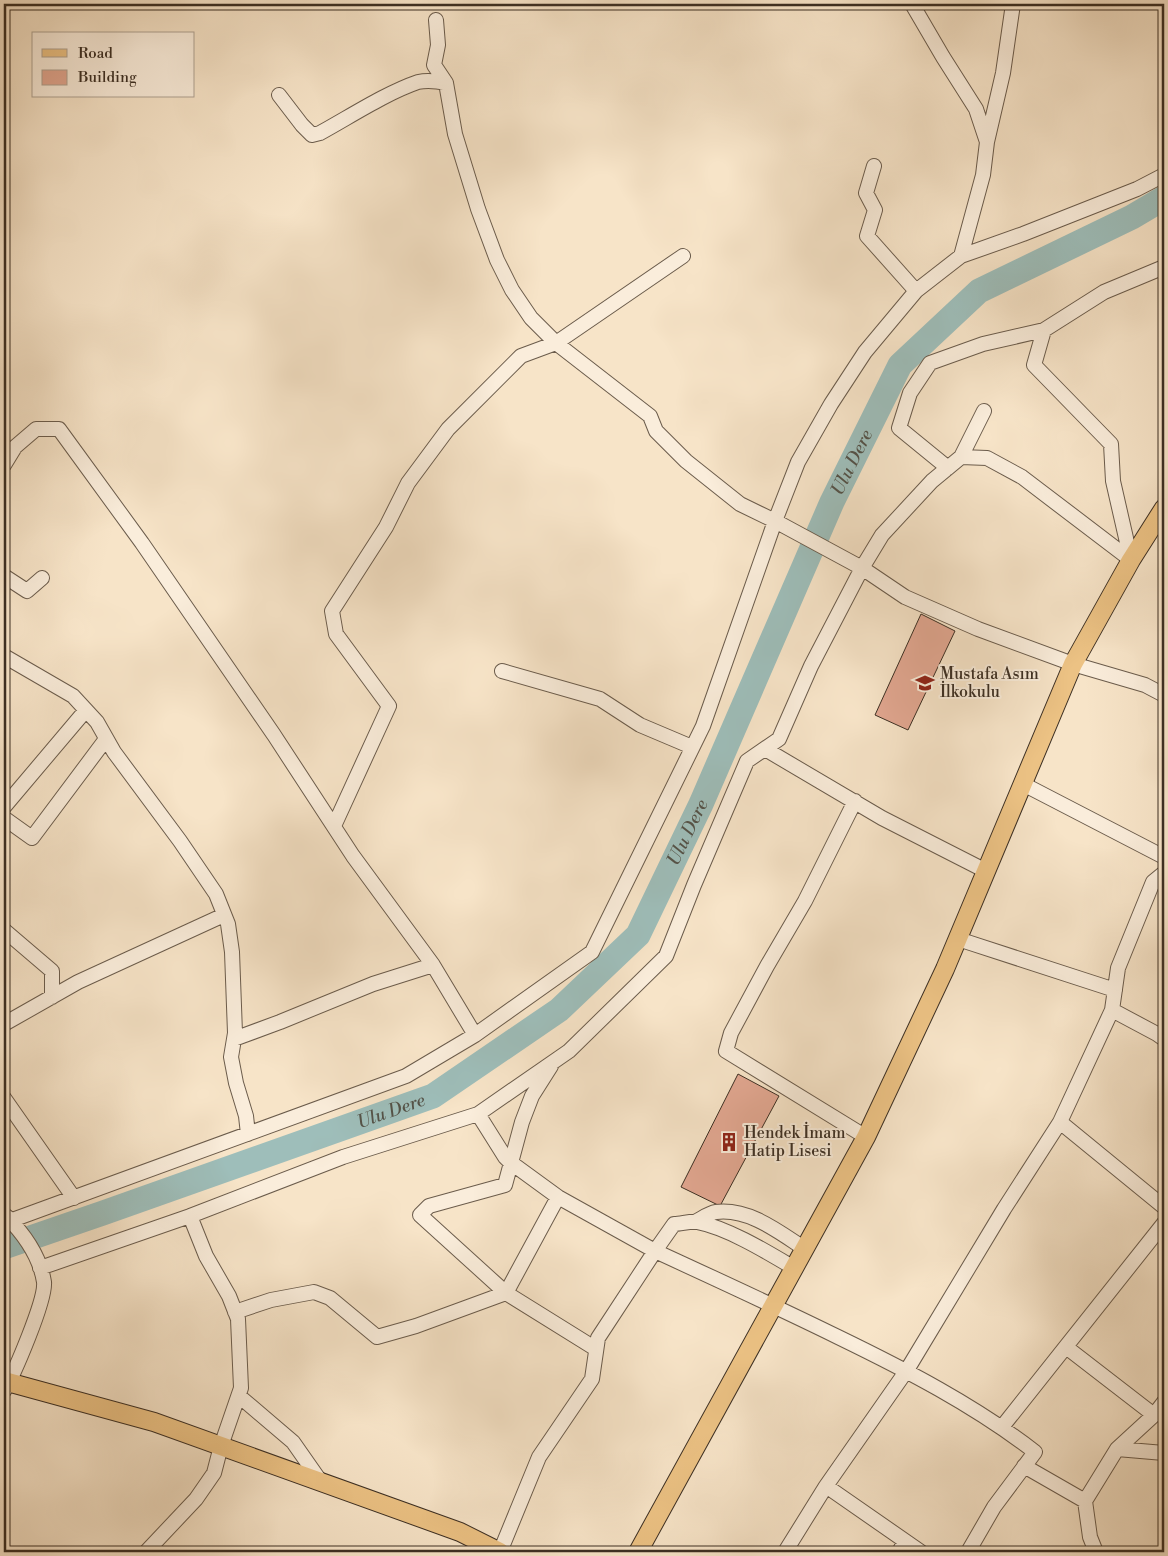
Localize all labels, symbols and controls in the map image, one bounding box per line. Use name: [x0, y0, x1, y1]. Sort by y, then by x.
legend: [32, 32, 195, 98]
text: Road: [78, 44, 113, 63]
text: Building: [77, 68, 137, 87]
water label: Ulu Dere: [826, 425, 878, 499]
place label: Mustafa Asım İlkokulu: [940, 664, 1039, 702]
school or university icon: Mustafa Asım İlkokulu: [914, 672, 936, 694]
water label: Ulu Dere: [662, 795, 713, 869]
water label: Ulu Dere: [354, 1088, 429, 1134]
place label: Hendek İmam Hatip Lisesi: [744, 1121, 845, 1161]
building icon: Hendek İmam Hatip Lisesi: [718, 1131, 740, 1153]

